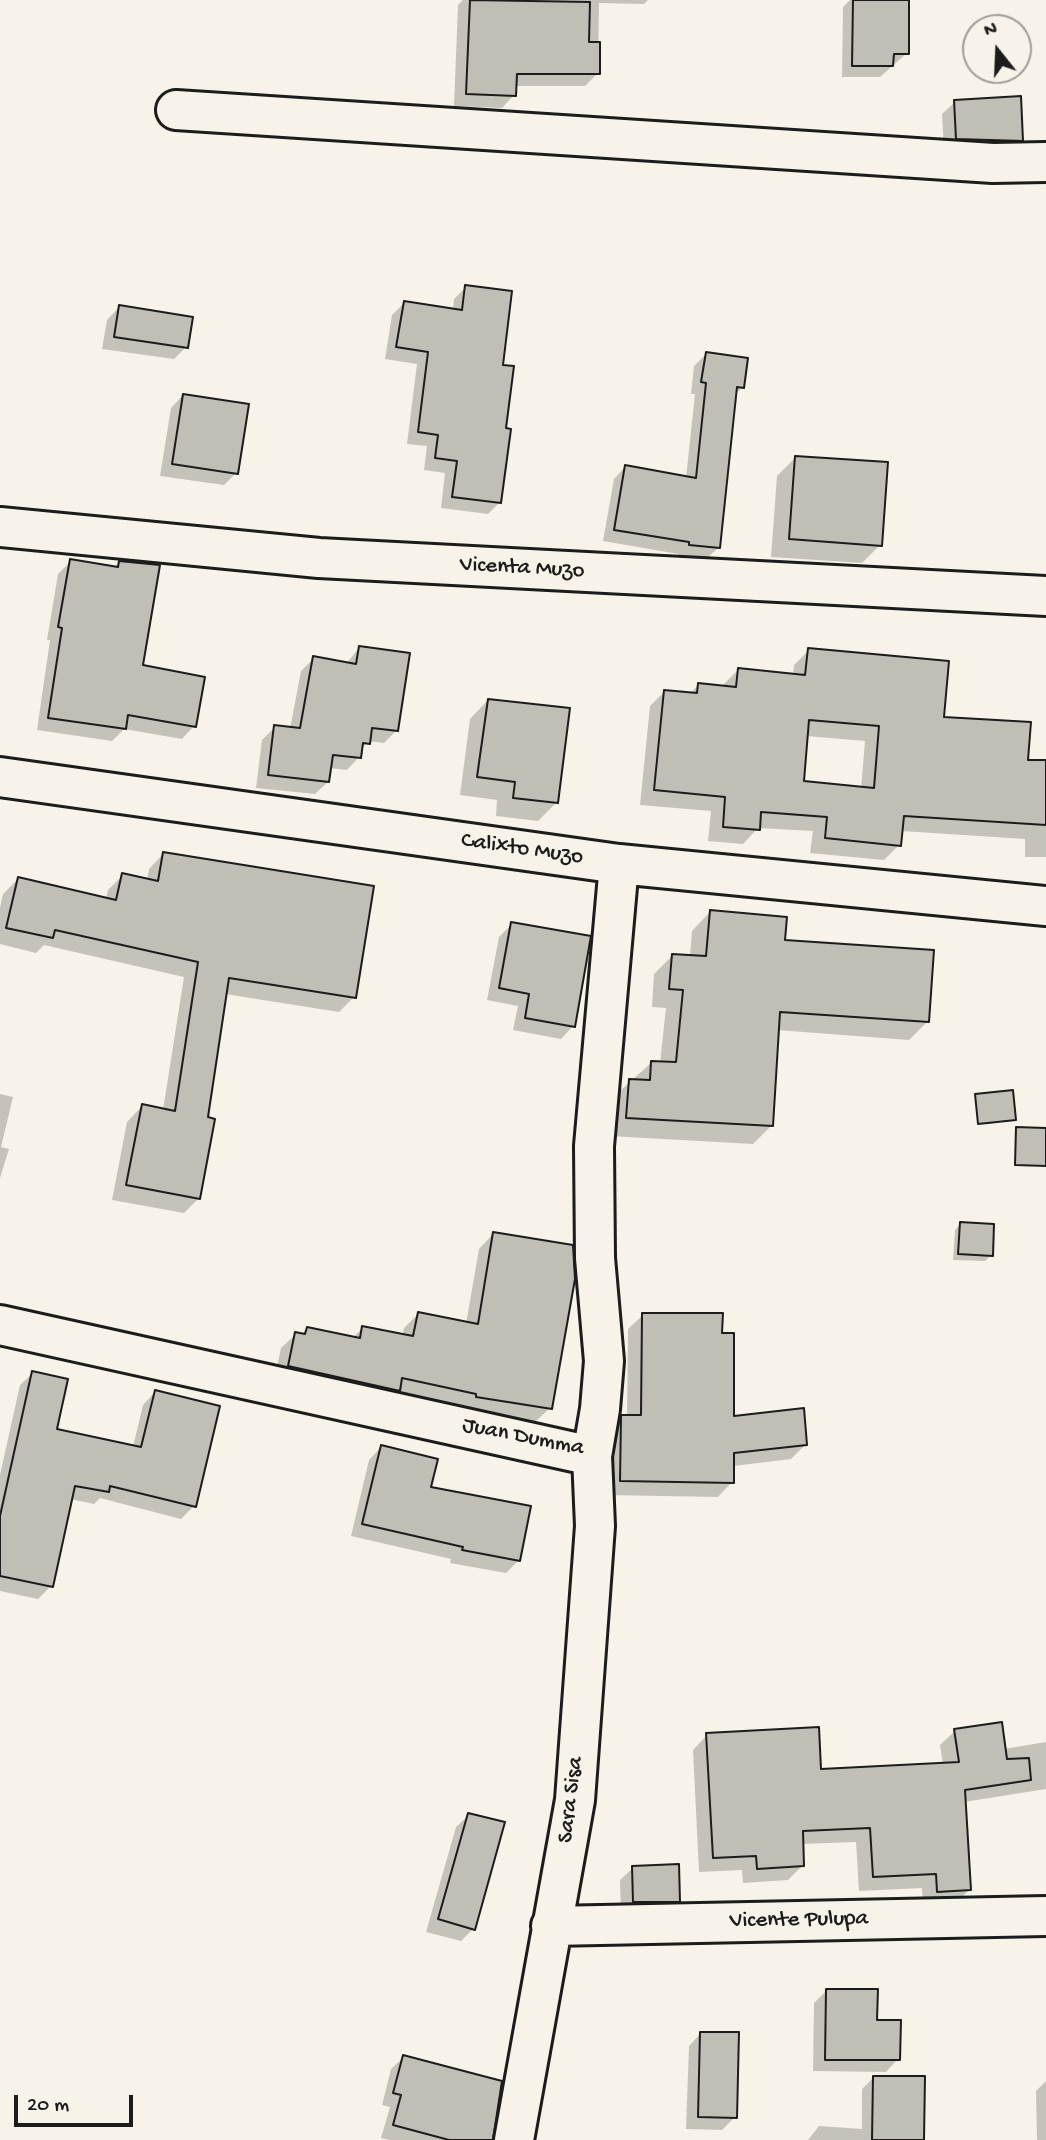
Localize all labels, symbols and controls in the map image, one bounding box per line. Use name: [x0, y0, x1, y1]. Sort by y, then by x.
north arrow: [962, 14, 1032, 84]
text: N: [982, 18, 1000, 43]
street label: Vicenta Muzo: [459, 552, 585, 586]
street label: Calixto Muzo: [459, 828, 585, 872]
street label: Juan Dumma: [460, 1413, 586, 1463]
street label: Sara Sisa: [553, 1755, 591, 1845]
street label: Vicente Pulupa: [730, 1906, 868, 1936]
scale bar: [18, 2080, 136, 2124]
text: 20 m: [27, 2094, 69, 2119]

